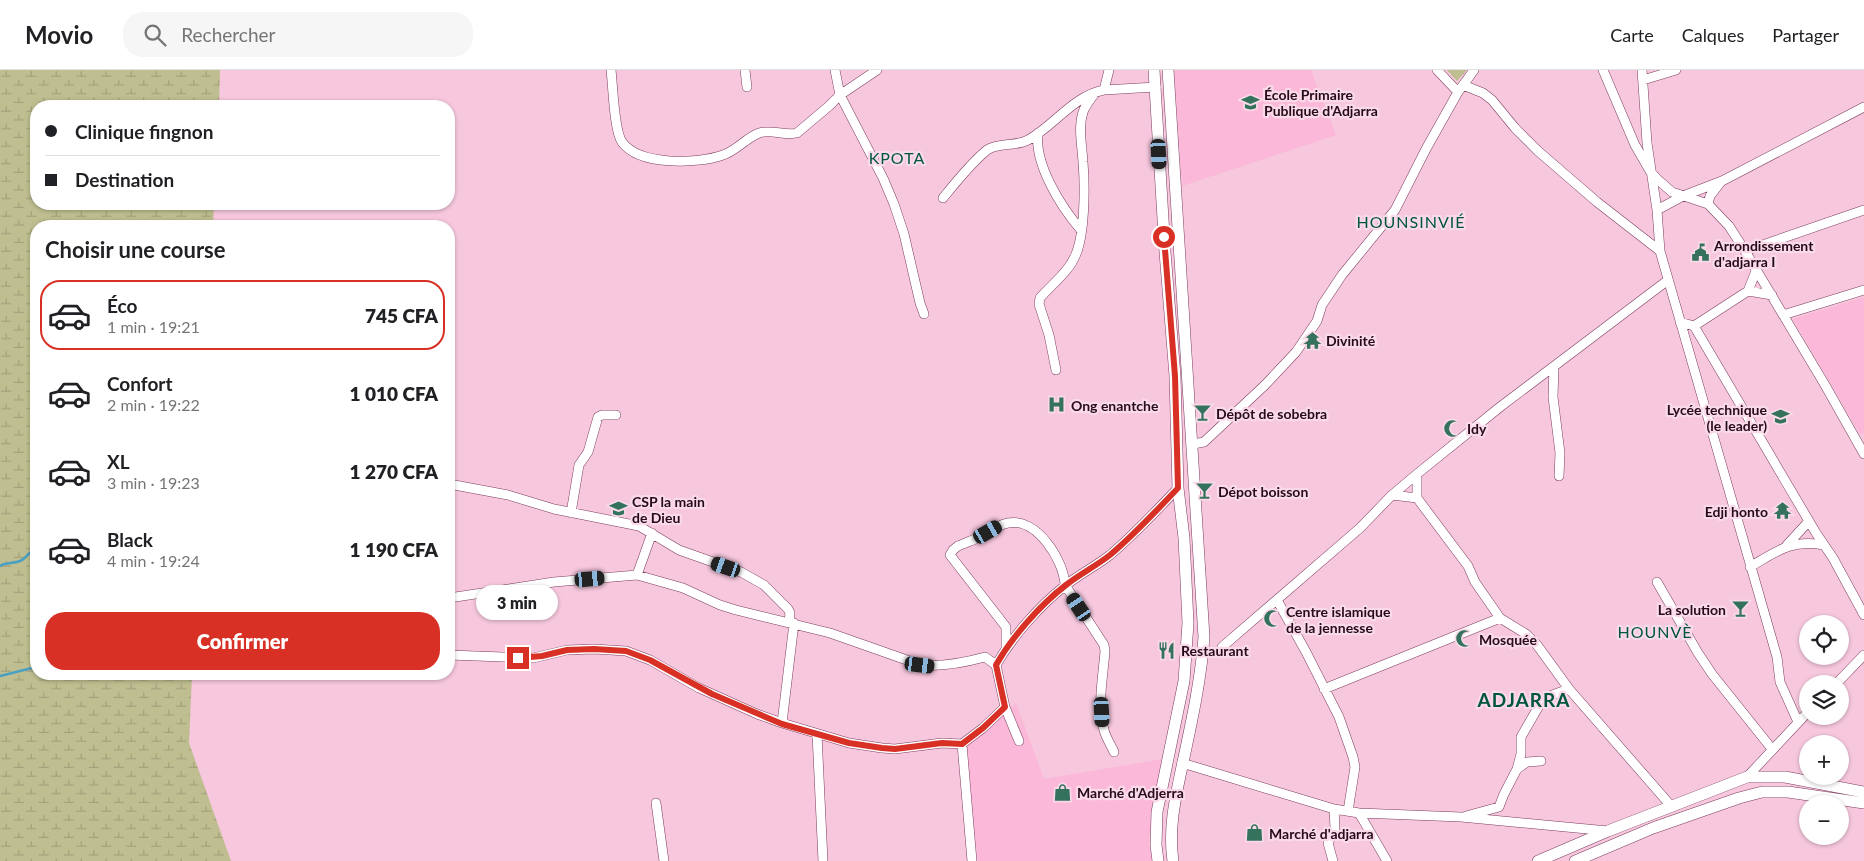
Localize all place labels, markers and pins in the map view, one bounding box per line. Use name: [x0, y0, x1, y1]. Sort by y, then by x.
place label: École Primaire Publique d'Adjarra: [1264, 86, 1378, 119]
school or university icon: École Primaire Publique d'Adjarra: [1240, 92, 1260, 112]
place label: Arrondissement d'adjarra I: [1713, 237, 1814, 270]
public building icon: Arrondissement d'adjarra I: [1690, 243, 1710, 263]
temple icon: Divinité: [1302, 330, 1322, 350]
place label: Divinité: [1326, 332, 1376, 349]
hospital icon: Ong enantche: [1047, 395, 1067, 415]
place label: Ong enantche: [1071, 397, 1159, 414]
place label: Lycée technique (le leader): [1667, 401, 1768, 434]
bar icon: Dépôt de sobebra: [1192, 403, 1212, 423]
place label: Dépôt de sobebra: [1216, 405, 1327, 422]
school or university icon: Lycée technique (le leader): [1771, 407, 1791, 427]
mosque icon: Idy: [1443, 418, 1463, 438]
place label: Idy: [1467, 420, 1487, 437]
bar icon: Dépot boisson: [1194, 481, 1214, 501]
place label: Dépot boisson: [1218, 483, 1308, 500]
place label: CSP la main de Dieu: [632, 493, 705, 526]
school or university icon: CSP la main de Dieu: [608, 499, 628, 519]
temple icon: Edji honto: [1772, 501, 1792, 521]
place label: Edji honto: [1705, 503, 1768, 520]
bar icon: La solution: [1730, 599, 1750, 619]
place label: La solution: [1658, 601, 1726, 618]
place label: Centre islamique de la jennesse: [1286, 603, 1391, 636]
mosque icon: Centre islamique de la jennesse: [1262, 609, 1282, 629]
mosque icon: Mosquée: [1455, 629, 1475, 649]
place label: Mosquée: [1479, 631, 1538, 648]
restaurant icon: Restaurant: [1157, 640, 1177, 660]
place label: Restaurant: [1181, 642, 1249, 659]
shop icon: Marché d'Adjerra: [1053, 782, 1073, 802]
place label: Marché d'Adjerra: [1077, 784, 1184, 801]
shop icon: Marché d'adjarra: [1245, 823, 1265, 843]
place label: Marché d'adjarra: [1269, 825, 1374, 842]

